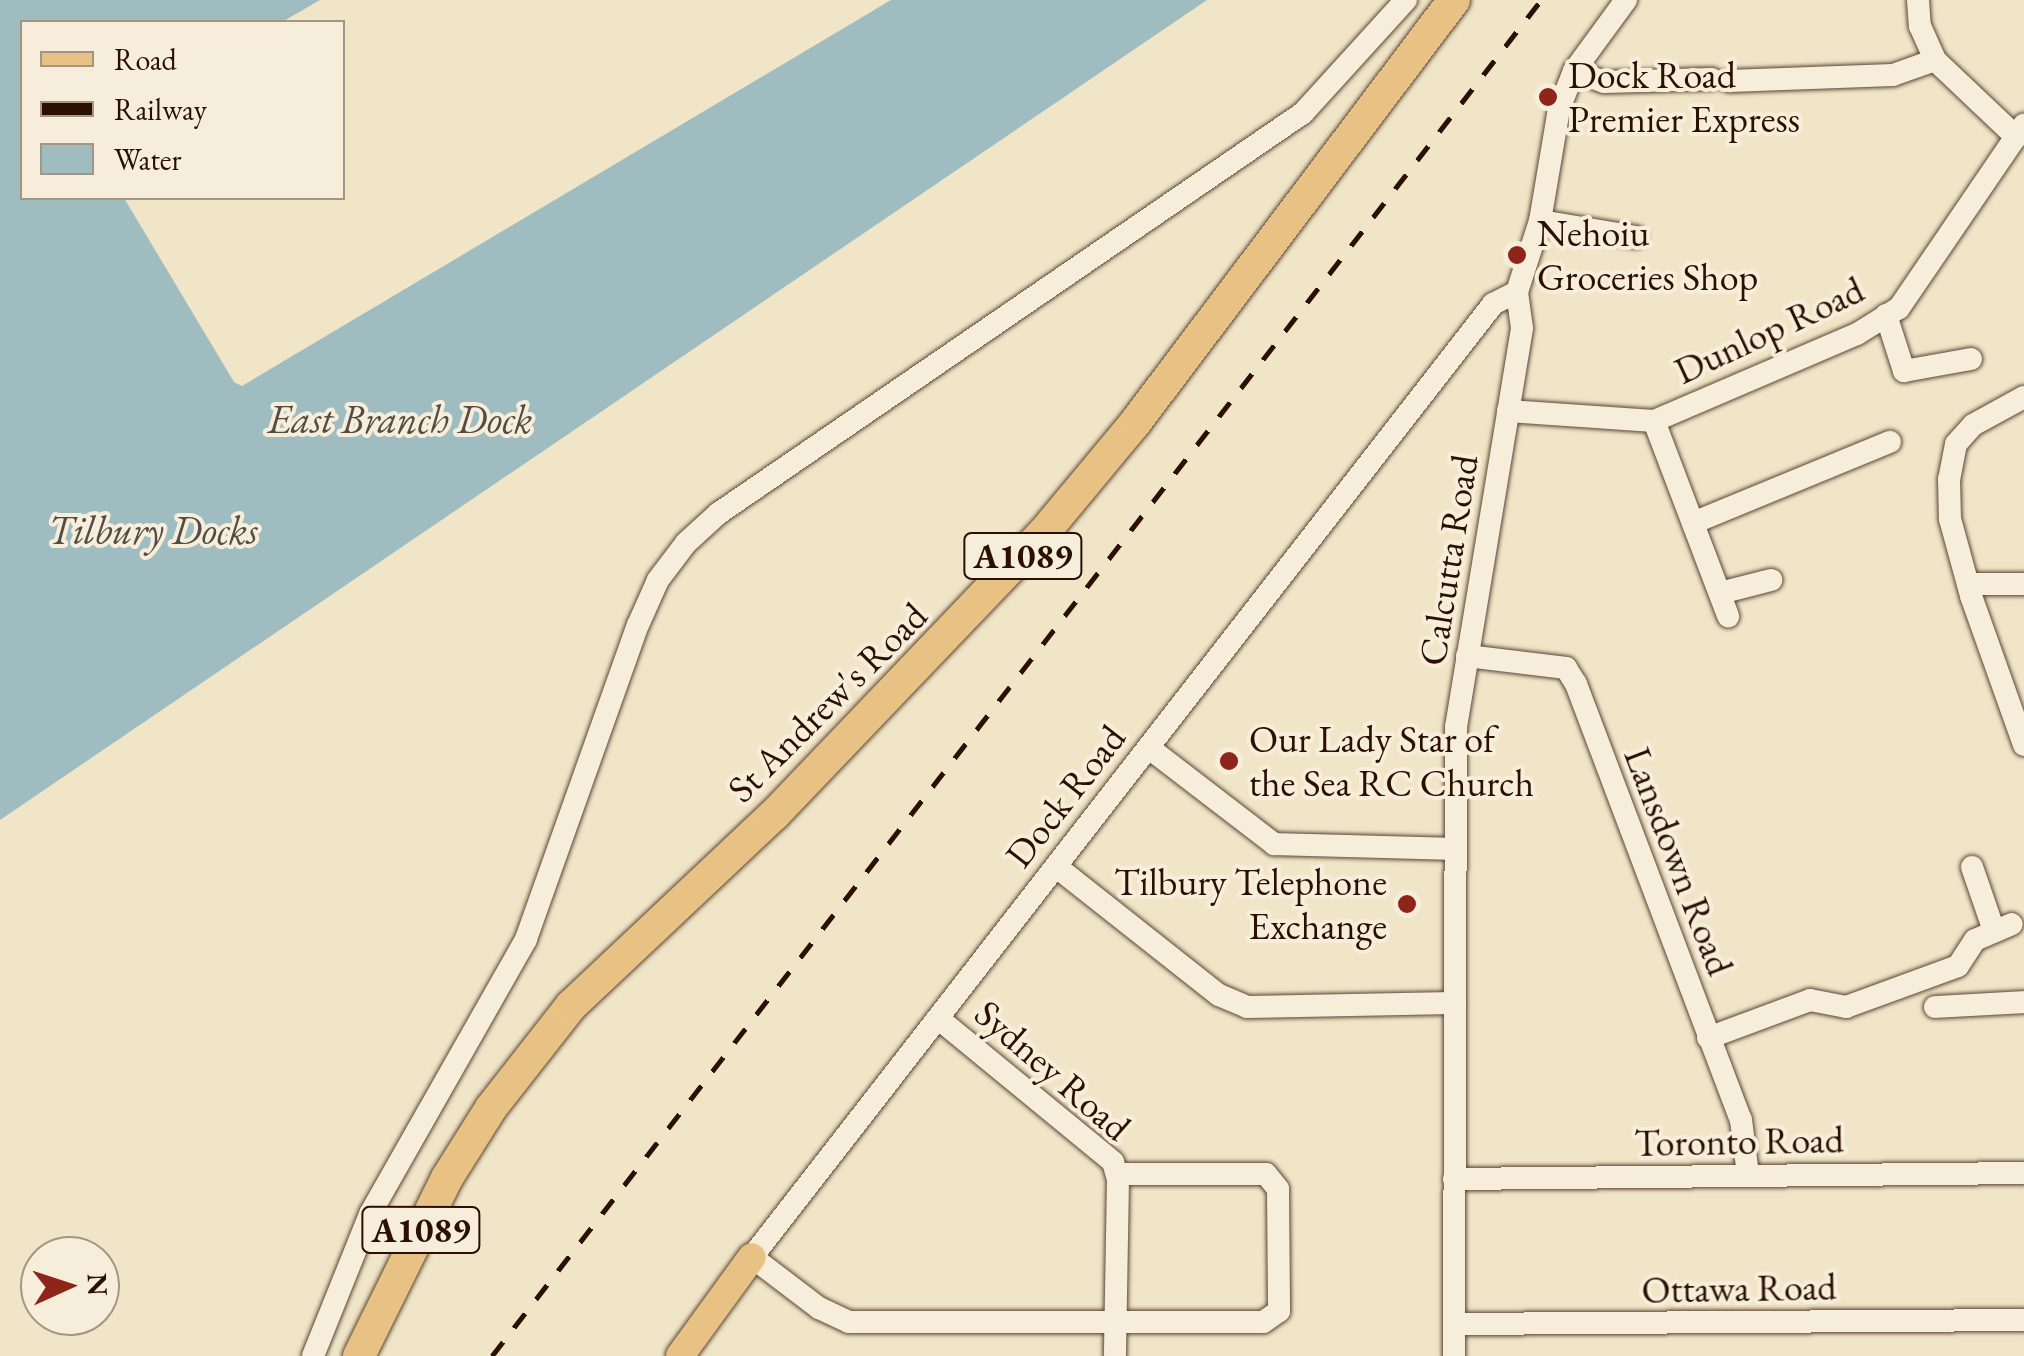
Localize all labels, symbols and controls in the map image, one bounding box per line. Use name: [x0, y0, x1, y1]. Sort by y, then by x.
legend: [20, 20, 345, 200]
text: Road: [114, 40, 177, 79]
place label: Dock Road Premier Express: [1568, 52, 1800, 142]
marker: Dock Road Premier Express: [1537, 86, 1559, 108]
text: Railway: [114, 90, 207, 129]
text: Water: [114, 140, 182, 179]
place label: Nehoiu Groceries Shop: [1537, 210, 1758, 300]
marker: Nehoiu Groceries Shop: [1506, 244, 1528, 266]
street label: Dunlop Road: [1667, 266, 1871, 394]
water label: East Branch Dock: [268, 395, 532, 443]
street label: Calcutta Road: [1409, 451, 1487, 669]
water label: Tilbury Docks: [48, 506, 258, 554]
road number: A1089: [963, 526, 1083, 586]
street label: St Andrew's Road: [718, 593, 936, 811]
street label: Dock Road: [995, 716, 1135, 876]
place label: Our Lady Star of the Sea RC Church: [1249, 716, 1534, 806]
street label: Lansdown Road: [1615, 741, 1743, 981]
marker: Our Lady Star of the Sea RC Church: [1218, 750, 1240, 772]
place label: Tilbury Telephone Exchange: [1114, 859, 1387, 948]
marker: Tilbury Telephone Exchange: [1396, 893, 1418, 915]
street label: Sydney Road: [966, 990, 1140, 1150]
street label: Toronto Road: [1634, 1116, 1844, 1166]
road number: A1089: [361, 1200, 481, 1260]
north arrow: [20, 1236, 120, 1336]
street label: Ottawa Road: [1641, 1264, 1837, 1312]
text: N: [79, 1272, 117, 1297]

